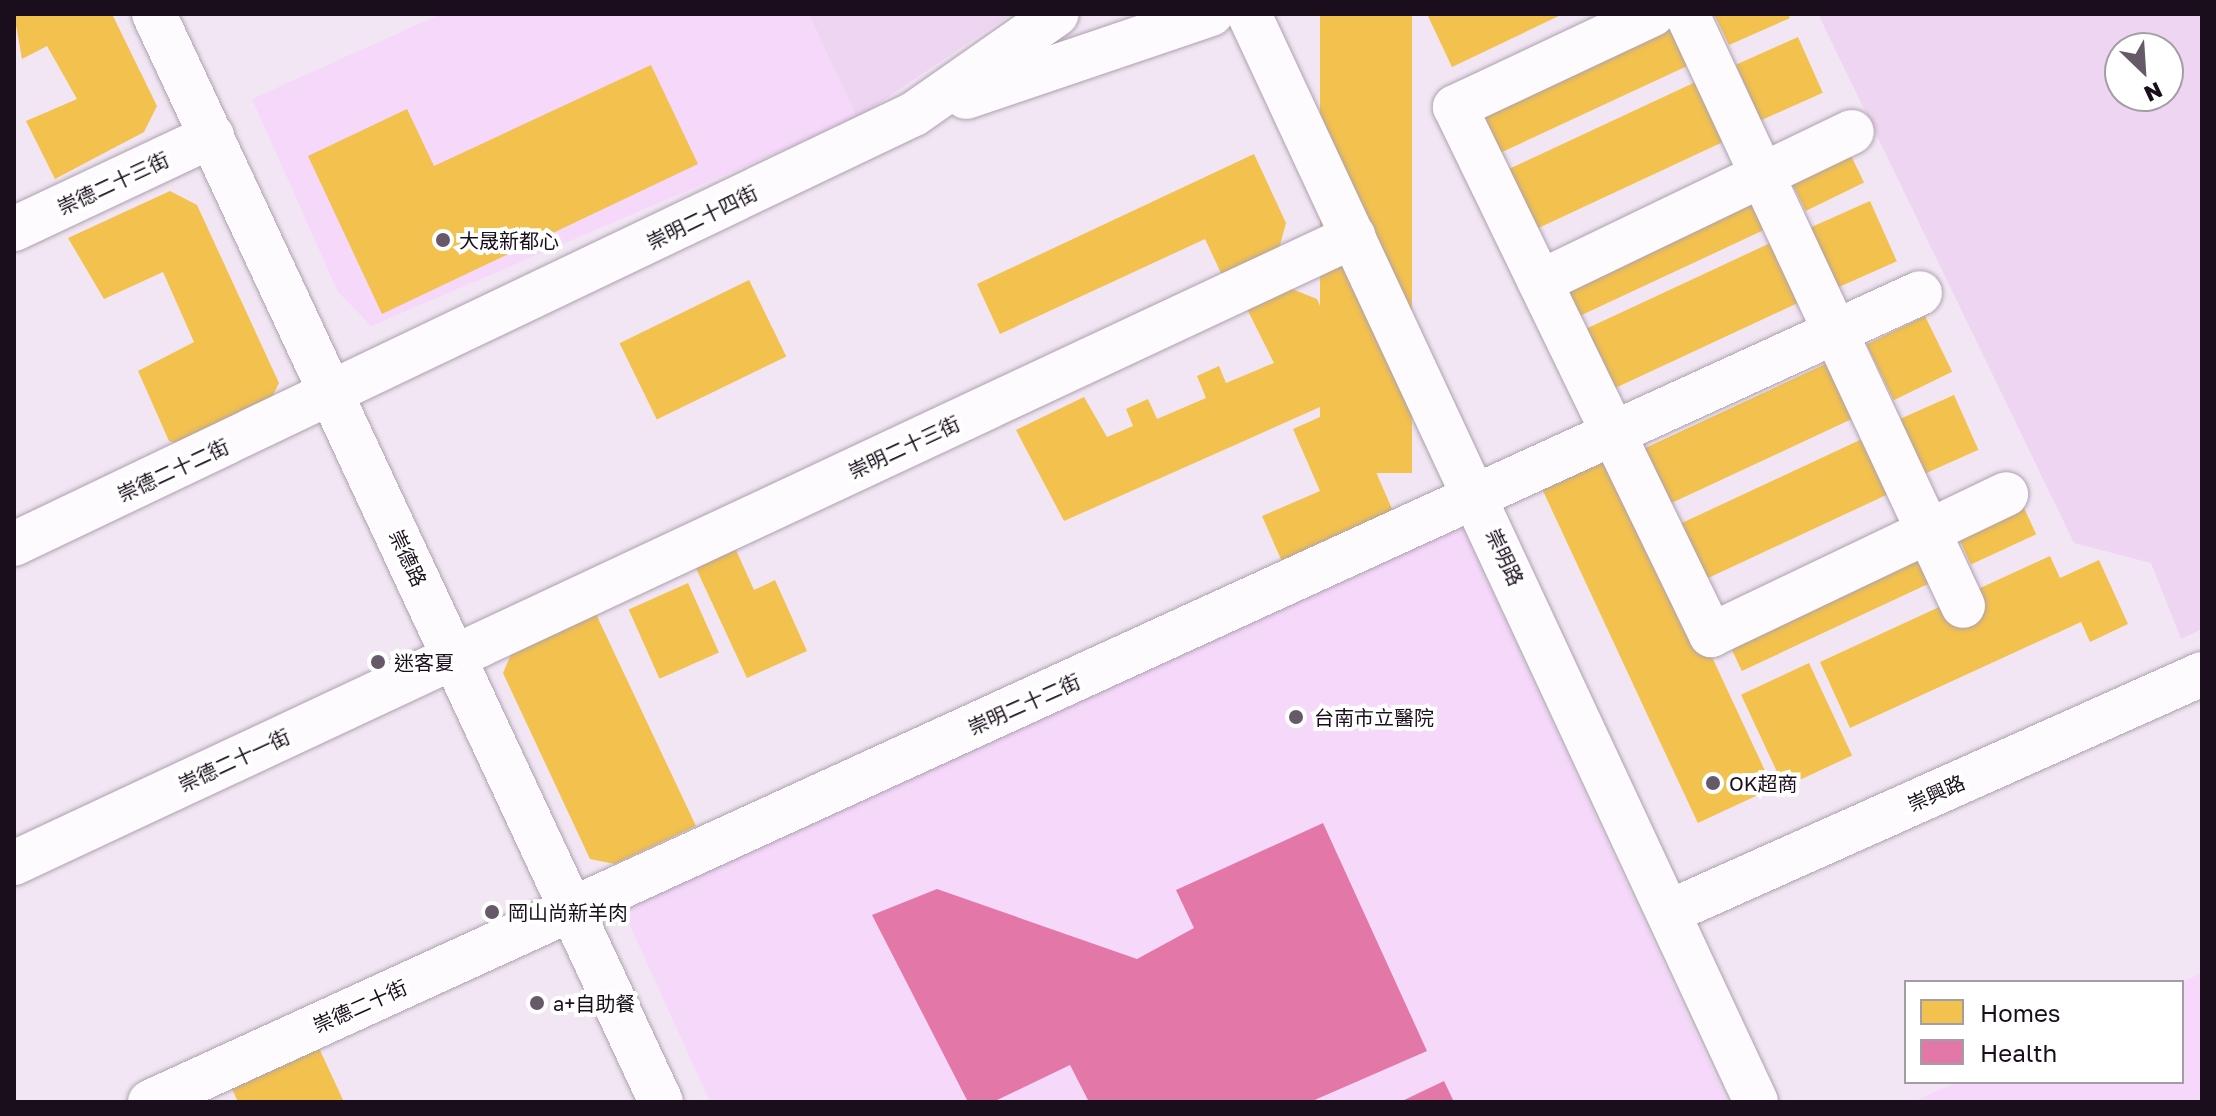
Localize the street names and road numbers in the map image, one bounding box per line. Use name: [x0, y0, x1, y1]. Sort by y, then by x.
street label: 崇德二十三街: [54, 147, 172, 219]
street label: 崇明二十四街: [643, 180, 761, 254]
street label: 崇明二十三街: [845, 411, 963, 483]
street label: 崇德二十二街: [114, 434, 232, 506]
street label: 崇明路: [1481, 525, 1529, 589]
street label: 崇德路: [384, 526, 432, 590]
street label: 崇明二十二街: [964, 669, 1084, 739]
street label: 崇德二十一街: [175, 724, 293, 796]
street label: 崇興路: [1904, 770, 1968, 816]
street label: 崇德二十街: [309, 975, 411, 1037]

